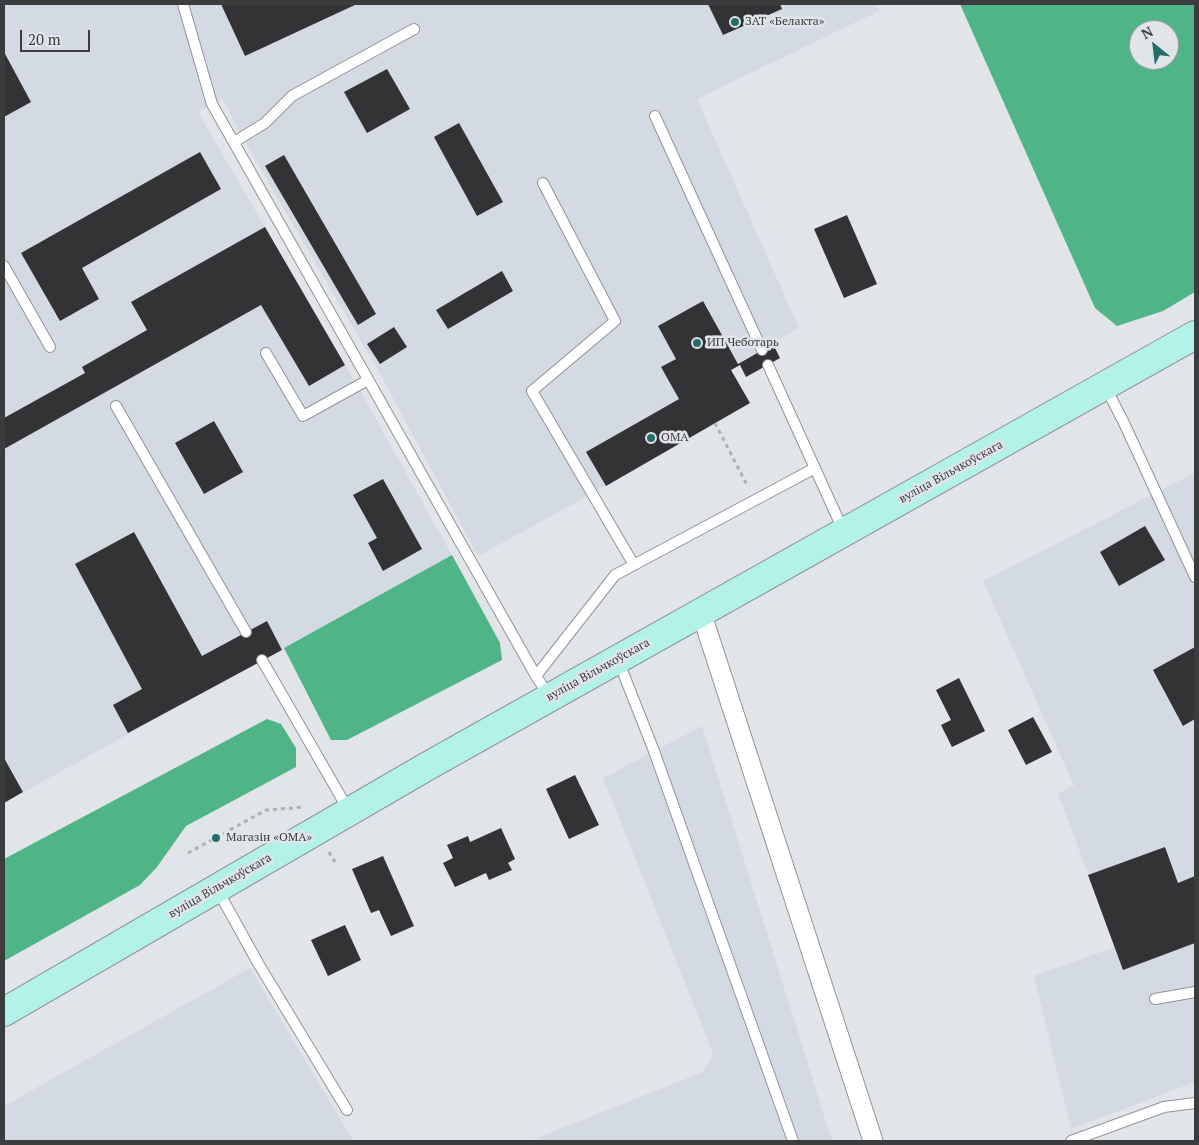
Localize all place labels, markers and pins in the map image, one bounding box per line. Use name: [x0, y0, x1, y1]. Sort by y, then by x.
place label: ЗАТ «Белакта»: [745, 15, 824, 29]
marker: ЗАТ «Белакта»: [729, 16, 741, 28]
place label: ИП Чеботарь: [707, 336, 779, 350]
marker: ИП Чеботарь: [691, 337, 703, 349]
place label: ОМА: [661, 431, 688, 445]
marker: ОМА: [645, 432, 657, 444]
place label: Магазін «ОМА»: [226, 831, 312, 845]
marker: Магазін «ОМА»: [210, 832, 222, 844]

